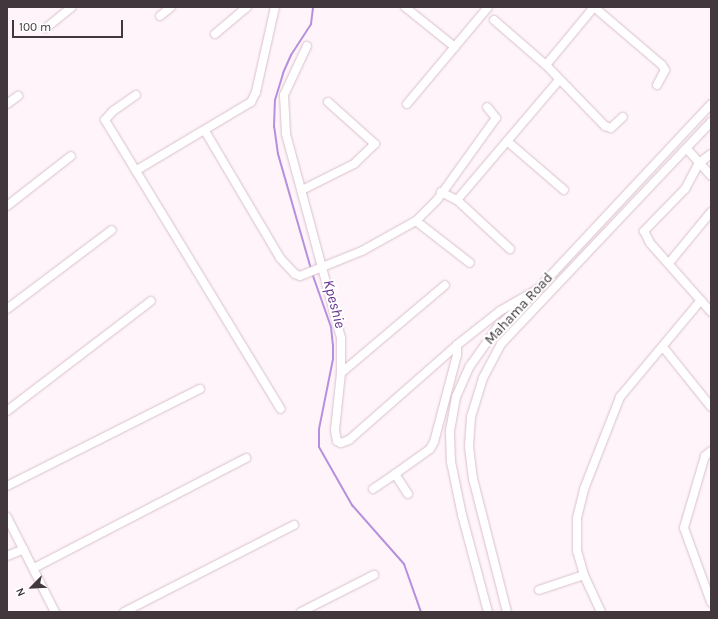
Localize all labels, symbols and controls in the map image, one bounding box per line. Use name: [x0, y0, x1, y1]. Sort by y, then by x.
scale bar: [14, 12, 125, 38]
text: 100 m: [19, 20, 51, 34]
street label: Mahama Road: [481, 270, 557, 348]
water label: Kpeshie: [319, 278, 349, 330]
north arrow: [12, 567, 52, 607]
text: N: [13, 586, 28, 598]

